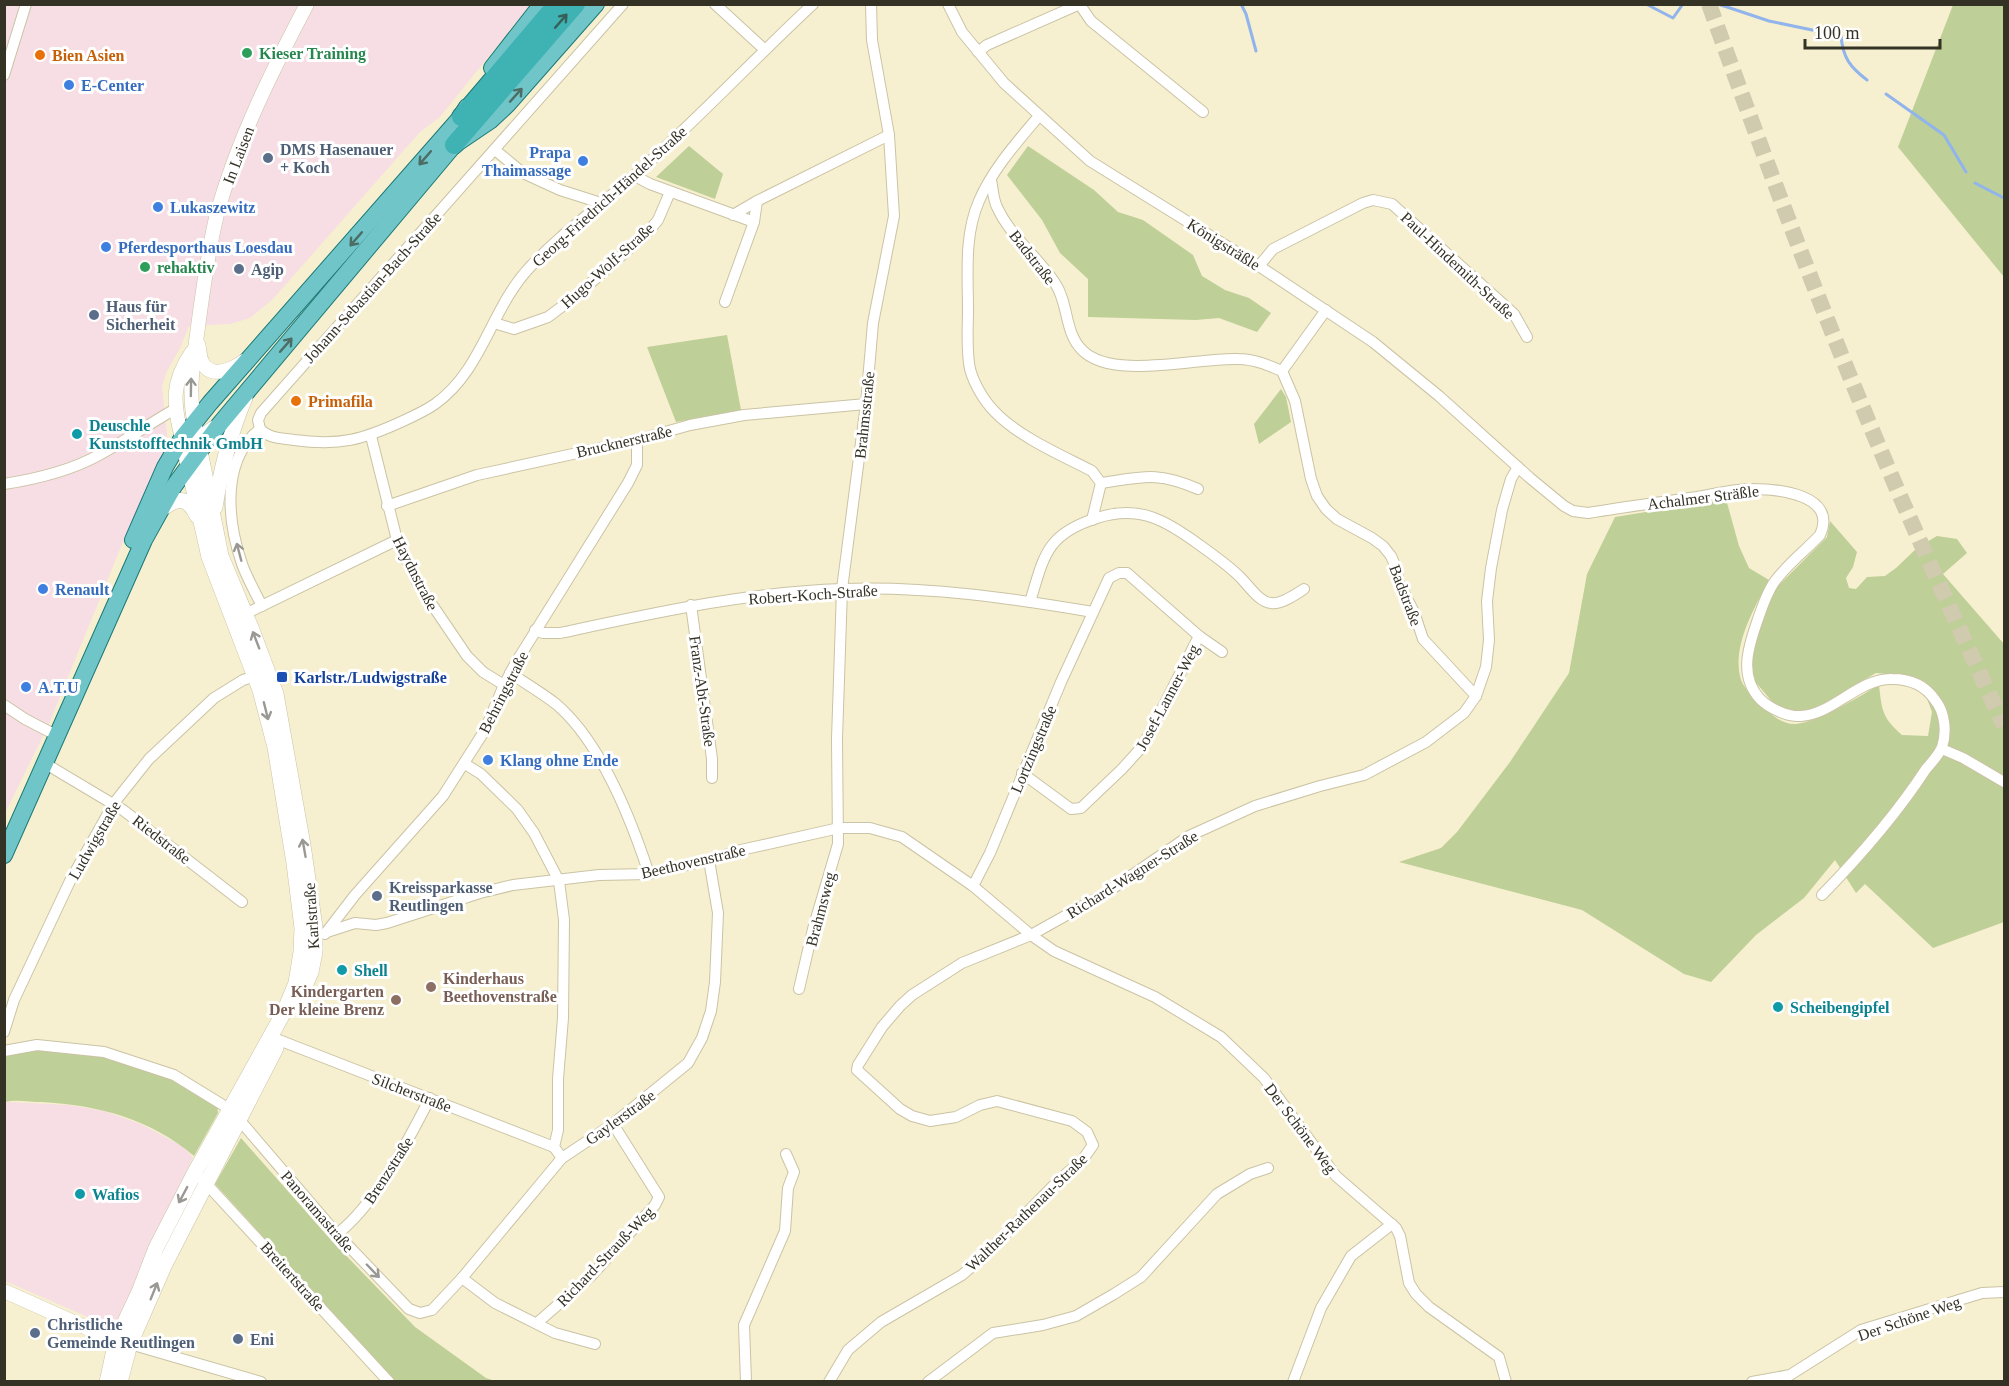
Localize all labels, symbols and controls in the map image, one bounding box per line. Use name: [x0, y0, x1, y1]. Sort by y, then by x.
scale bar: [1805, 12, 1940, 50]
one-way arrow: [555, 13, 568, 29]
text: 100 m: [1814, 23, 1860, 43]
place label: Kieser Training: [259, 45, 366, 63]
marker: Kieser Training: [240, 46, 254, 60]
place label: Bien Asien: [52, 47, 125, 64]
marker: Bien Asien: [33, 48, 47, 62]
place label: E-Center: [81, 77, 144, 94]
marker: E-Center: [62, 78, 76, 92]
one-way arrow: [509, 88, 523, 103]
street label: Georg-Friedrich-Händel-Straße: [529, 123, 691, 271]
street label: In Laisen: [220, 124, 257, 186]
place label: DMS Hasenauer + Koch: [280, 141, 393, 176]
place label: Prapa Thaimassage: [482, 144, 571, 180]
one-way arrow: [418, 150, 432, 165]
marker: DMS Hasenauer + Koch: [261, 151, 275, 165]
marker: Prapa Thaimassage: [576, 154, 590, 168]
place label: Lukaszewitz: [170, 199, 255, 216]
marker: Lukaszewitz: [151, 200, 165, 214]
street label: Johann-Sebastian-Bach-Straße: [300, 209, 444, 366]
street label: Paul-Hindemith-Straße: [1398, 209, 1518, 322]
street label: Königsträßle: [1184, 215, 1263, 274]
street label: Hugo-Wolf-Straße: [558, 219, 658, 312]
street label: Badstraße: [1006, 227, 1059, 288]
one-way arrow: [349, 231, 362, 247]
place label: Pferdesporthaus Loesdau: [118, 239, 293, 257]
marker: Pferdesporthaus Loesdau: [99, 240, 113, 254]
place label: rehaktiv: [157, 259, 214, 276]
marker: rehaktiv: [138, 260, 152, 274]
place label: Agip: [251, 261, 284, 279]
marker: Agip: [232, 262, 246, 276]
place label: Haus für Sicherheit: [106, 298, 176, 333]
marker: Haus für Sicherheit: [87, 308, 101, 322]
one-way arrow: [279, 338, 293, 353]
street label: Brahmsstraße: [851, 370, 878, 460]
one-way arrow: [185, 378, 197, 398]
place label: Primafila: [308, 393, 373, 410]
marker: Primafila: [289, 394, 303, 408]
place label: Deuschle Kunststofftechnik GmbH: [89, 417, 263, 452]
street label: Brucknerstraße: [575, 422, 674, 461]
marker: Deuschle Kunststofftechnik GmbH: [70, 427, 84, 441]
street label: Achalmer Sträßle: [1646, 482, 1760, 513]
street label: Haydnstraße: [389, 533, 441, 614]
one-way arrow: [233, 543, 245, 562]
street label: Badstraße: [1386, 562, 1425, 628]
place label: Renault: [55, 581, 110, 598]
street label: Robert-Koch-Straße: [748, 581, 878, 608]
marker: Renault: [36, 582, 50, 596]
one-way arrow: [250, 631, 261, 649]
street label: Franz-Abt-Straße: [686, 634, 719, 748]
street label: Josef-Lanner-Weg: [1132, 641, 1203, 754]
street label: Behringstraße: [475, 648, 532, 737]
place label: Karlstr./Ludwigstraße: [294, 669, 447, 687]
marker: Karlstr./Ludwigstraße: [275, 670, 289, 684]
place label: A.T.U: [38, 679, 79, 696]
marker: A.T.U: [19, 680, 33, 694]
one-way arrow: [260, 701, 272, 720]
street label: Lortzingstraße: [1007, 703, 1060, 796]
place label: Klang ohne Ende: [500, 752, 618, 770]
marker: Klang ohne Ende: [481, 753, 495, 767]
street label: Ludwigstraße: [65, 798, 125, 883]
street label: Riedstraße: [130, 812, 194, 867]
street label: Richard-Wagner-Straße: [1064, 827, 1201, 923]
one-way arrow: [298, 839, 309, 858]
street label: Beethovenstraße: [639, 841, 747, 882]
street label: Brahmsweg: [802, 870, 840, 949]
place label: Kreissparkasse Reutlingen: [389, 879, 493, 915]
street label: Karlstraße: [301, 882, 322, 950]
marker: Kreissparkasse Reutlingen: [370, 889, 384, 903]
place label: Shell: [354, 962, 388, 979]
marker: Shell: [335, 963, 349, 977]
place label: Kinderhaus Beethovenstraße: [443, 970, 557, 1005]
marker: Kinderhaus Beethovenstraße: [424, 980, 438, 994]
place label: Kindergarten Der kleine Brenz: [269, 983, 384, 1018]
marker: Kindergarten Der kleine Brenz: [389, 993, 403, 1007]
place label: Scheibengipfel: [1790, 999, 1890, 1017]
marker: Scheibengipfel: [1771, 1000, 1785, 1014]
street label: Silcherstraße: [370, 1070, 454, 1115]
street label: Der Schöne Weg: [1261, 1080, 1340, 1177]
street label: Gaylerstraße: [582, 1087, 659, 1149]
street label: Brenzstraße: [360, 1134, 416, 1207]
street label: Walther-Rathenau-Straße: [962, 1150, 1090, 1275]
street label: Panoramastraße: [278, 1167, 358, 1255]
one-way arrow: [177, 1185, 188, 1203]
place label: Wafios: [92, 1186, 139, 1203]
marker: Wafios: [73, 1187, 87, 1201]
street label: Richard-Strauß-Weg: [553, 1203, 658, 1310]
street label: Breitertstraße: [257, 1238, 328, 1314]
one-way arrow: [366, 1264, 380, 1279]
one-way arrow: [149, 1282, 160, 1301]
street label: Der Schöne Weg: [1855, 1293, 1963, 1345]
place label: Christliche Gemeinde Reutlingen: [47, 1316, 195, 1352]
marker: Christliche Gemeinde Reutlingen: [28, 1326, 42, 1340]
place label: Eni: [250, 1331, 275, 1348]
marker: Eni: [231, 1332, 245, 1346]

